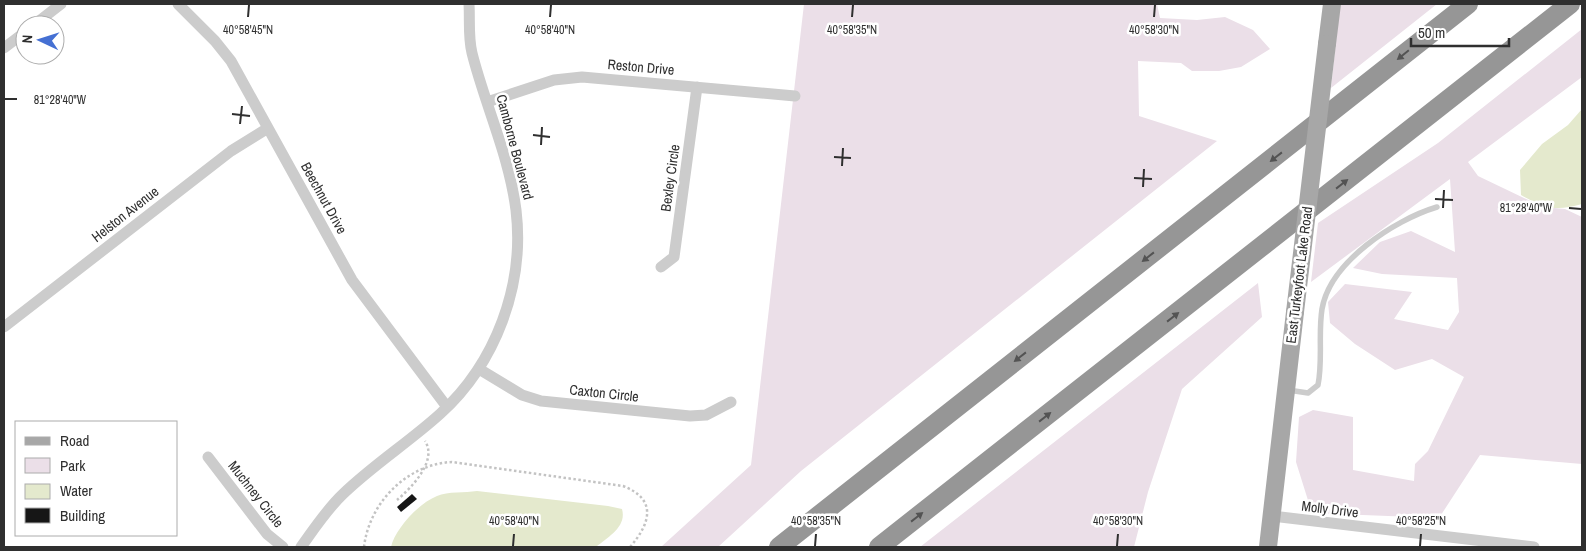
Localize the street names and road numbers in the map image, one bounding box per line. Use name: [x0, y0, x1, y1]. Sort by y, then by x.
street label: Reston Drive: [607, 55, 675, 79]
street label: Camborne Boulevard: [492, 92, 538, 202]
street label: Bexley Circle: [656, 143, 684, 213]
street label: Beechnut Drive: [297, 159, 351, 237]
street label: Helston Avenue: [88, 182, 162, 246]
street label: East Turkeyfoot Lake Road: [1282, 205, 1316, 345]
street label: Caxton Circle: [568, 380, 640, 406]
street label: Muchney Circle: [224, 457, 288, 531]
street label: Molly Drive: [1300, 497, 1360, 521]

